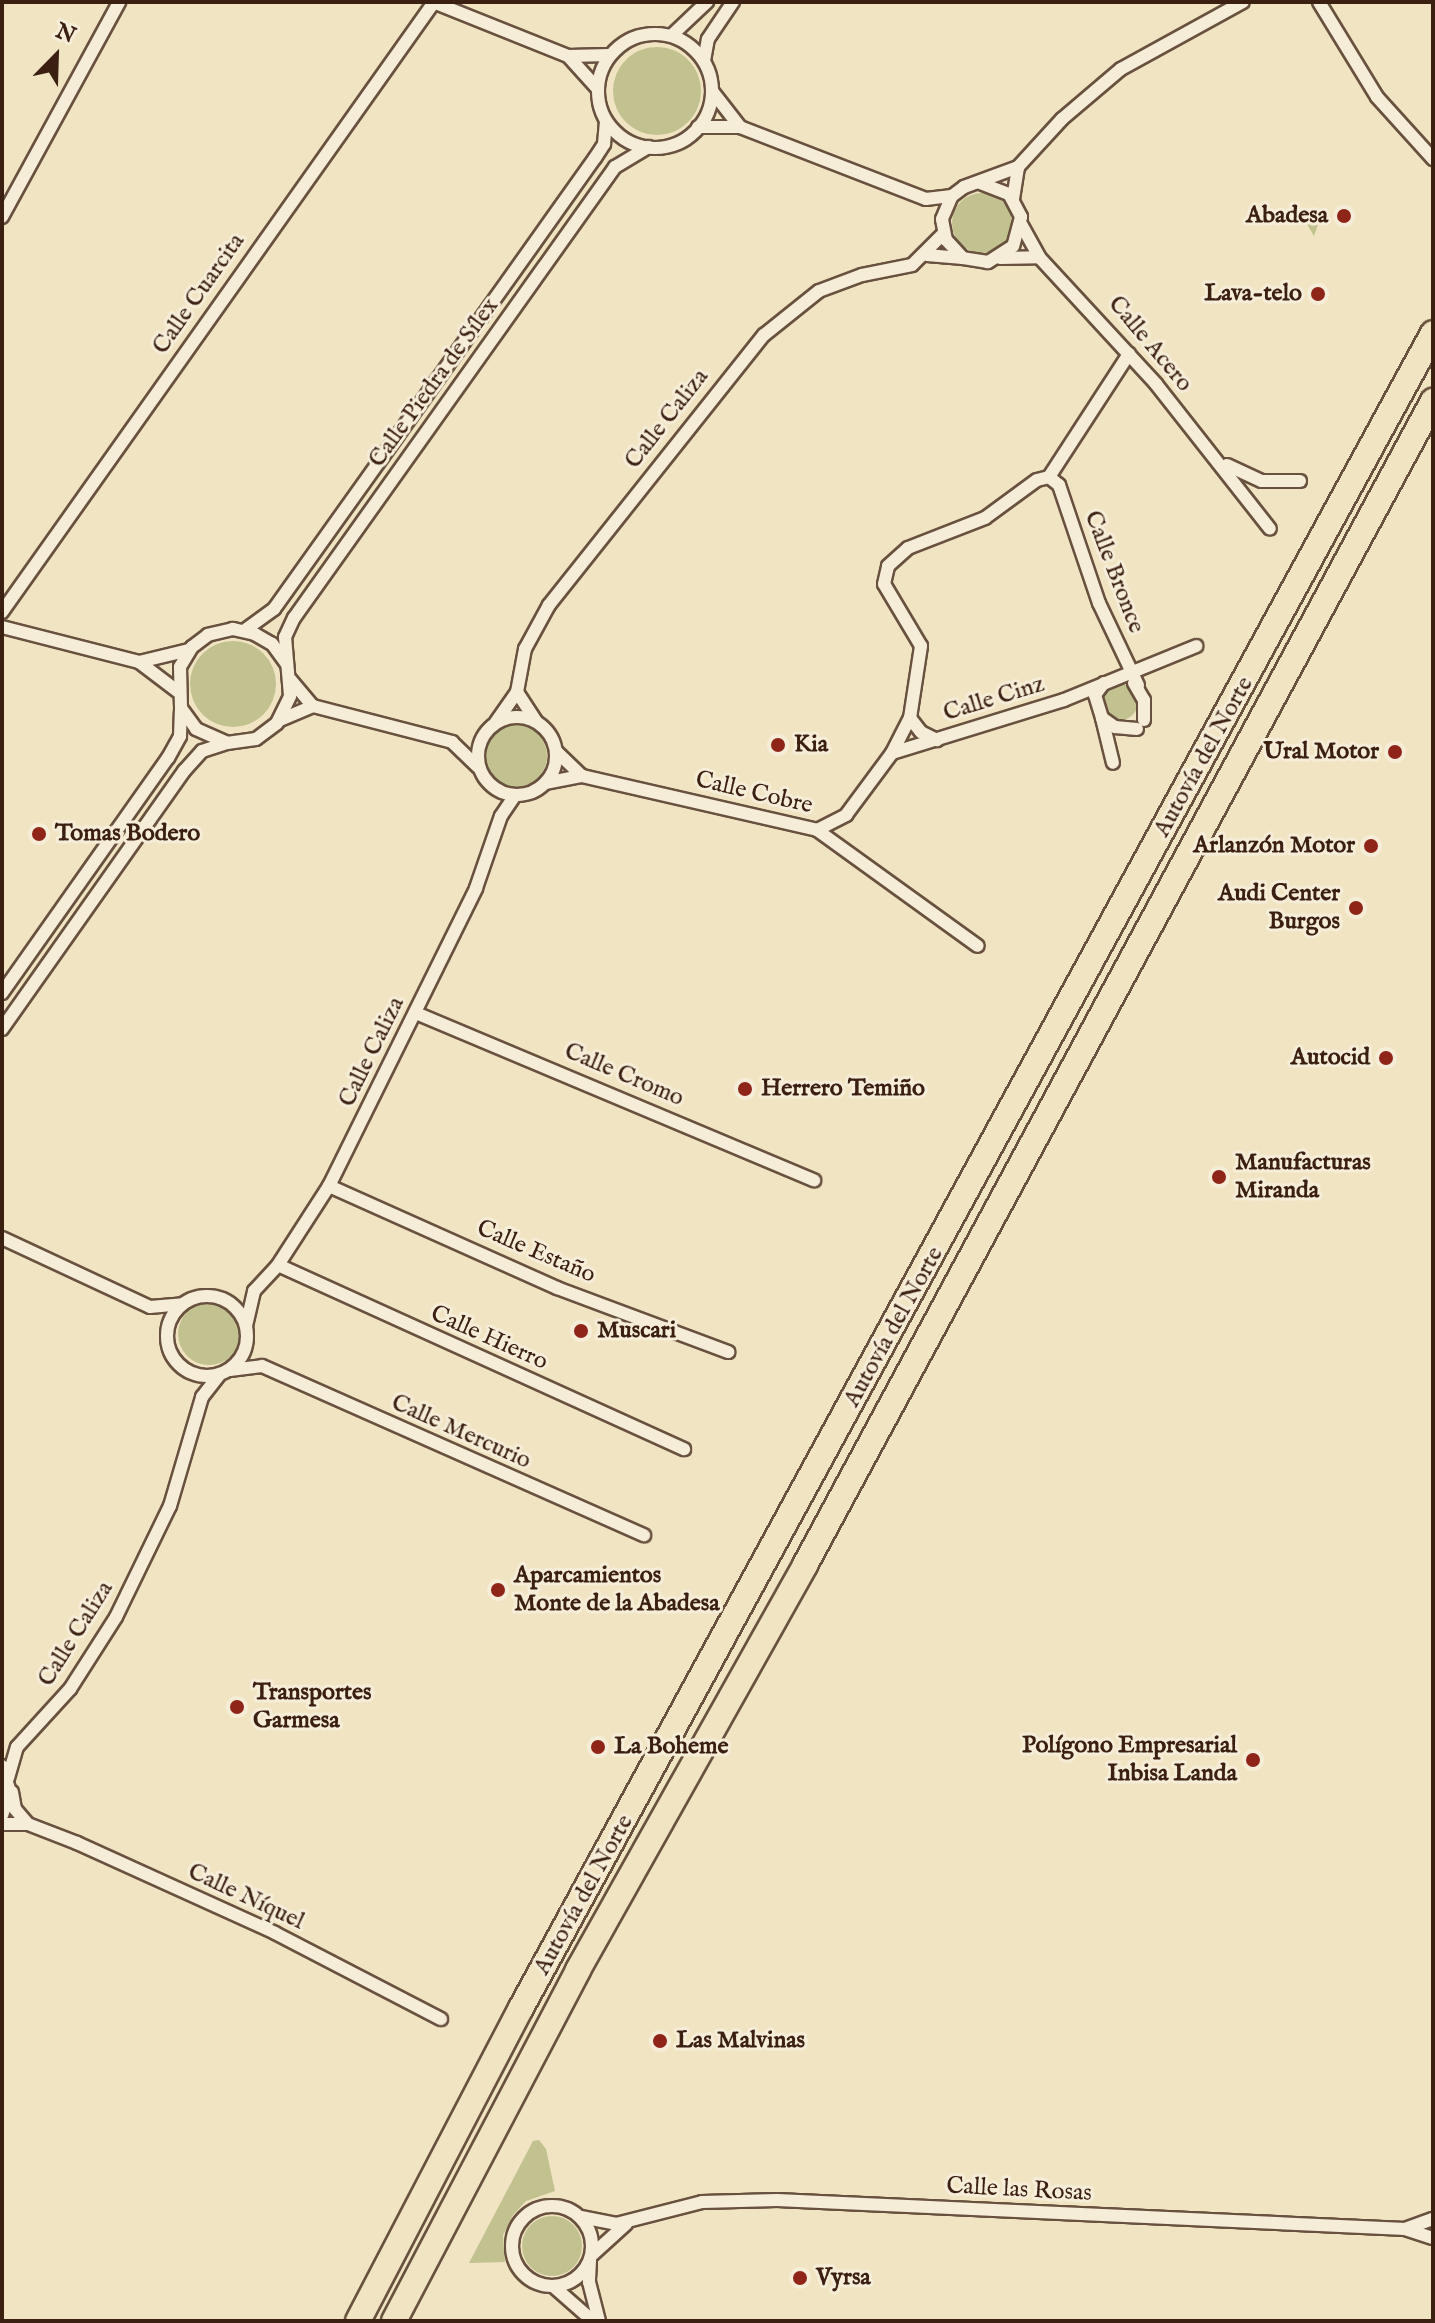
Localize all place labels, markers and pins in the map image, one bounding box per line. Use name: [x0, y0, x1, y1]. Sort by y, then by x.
place label: Abadesa: [1246, 202, 1328, 230]
marker: Abadesa: [1335, 207, 1353, 225]
place label: Lava-telo: [1204, 280, 1302, 308]
marker: Lava-telo: [1309, 285, 1327, 303]
place label: Kia: [794, 731, 828, 759]
marker: Kia: [769, 736, 787, 754]
place label: Ural Motor: [1263, 738, 1379, 766]
marker: Ural Motor: [1386, 743, 1404, 761]
place label: Tomas Bodero: [55, 820, 200, 848]
marker: Tomas Bodero: [30, 825, 48, 843]
place label: Arlanzón Motor: [1193, 832, 1355, 860]
marker: Arlanzón Motor: [1362, 837, 1380, 855]
place label: Audi Center Burgos: [1218, 880, 1340, 936]
marker: Audi Center Burgos: [1347, 899, 1365, 917]
place label: Autocid: [1291, 1044, 1370, 1072]
marker: Autocid: [1377, 1049, 1395, 1067]
place label: Herrero Temiño: [761, 1075, 925, 1103]
marker: Herrero Temiño: [736, 1080, 754, 1098]
place label: Manufacturas Miranda: [1235, 1149, 1371, 1205]
marker: Manufacturas Miranda: [1210, 1168, 1228, 1186]
place label: Muscari: [597, 1317, 676, 1345]
marker: Muscari: [572, 1322, 590, 1340]
place label: Aparcamientos Monte de la Abadesa: [514, 1562, 720, 1618]
marker: Aparcamientos Monte de la Abadesa: [489, 1581, 507, 1599]
place label: Transportes Garmesa: [253, 1679, 371, 1735]
marker: Transportes Garmesa: [228, 1698, 246, 1716]
place label: Polígono Empresarial Inbisa Landa: [1022, 1732, 1237, 1788]
place label: La Boheme: [614, 1733, 729, 1761]
marker: La Boheme: [589, 1738, 607, 1756]
marker: Polígono Empresarial Inbisa Landa: [1244, 1751, 1262, 1769]
place label: Las Malvinas: [676, 2027, 805, 2055]
marker: Las Malvinas: [651, 2032, 669, 2050]
place label: Vyrsa: [816, 2264, 871, 2292]
marker: Vyrsa: [791, 2269, 809, 2287]

